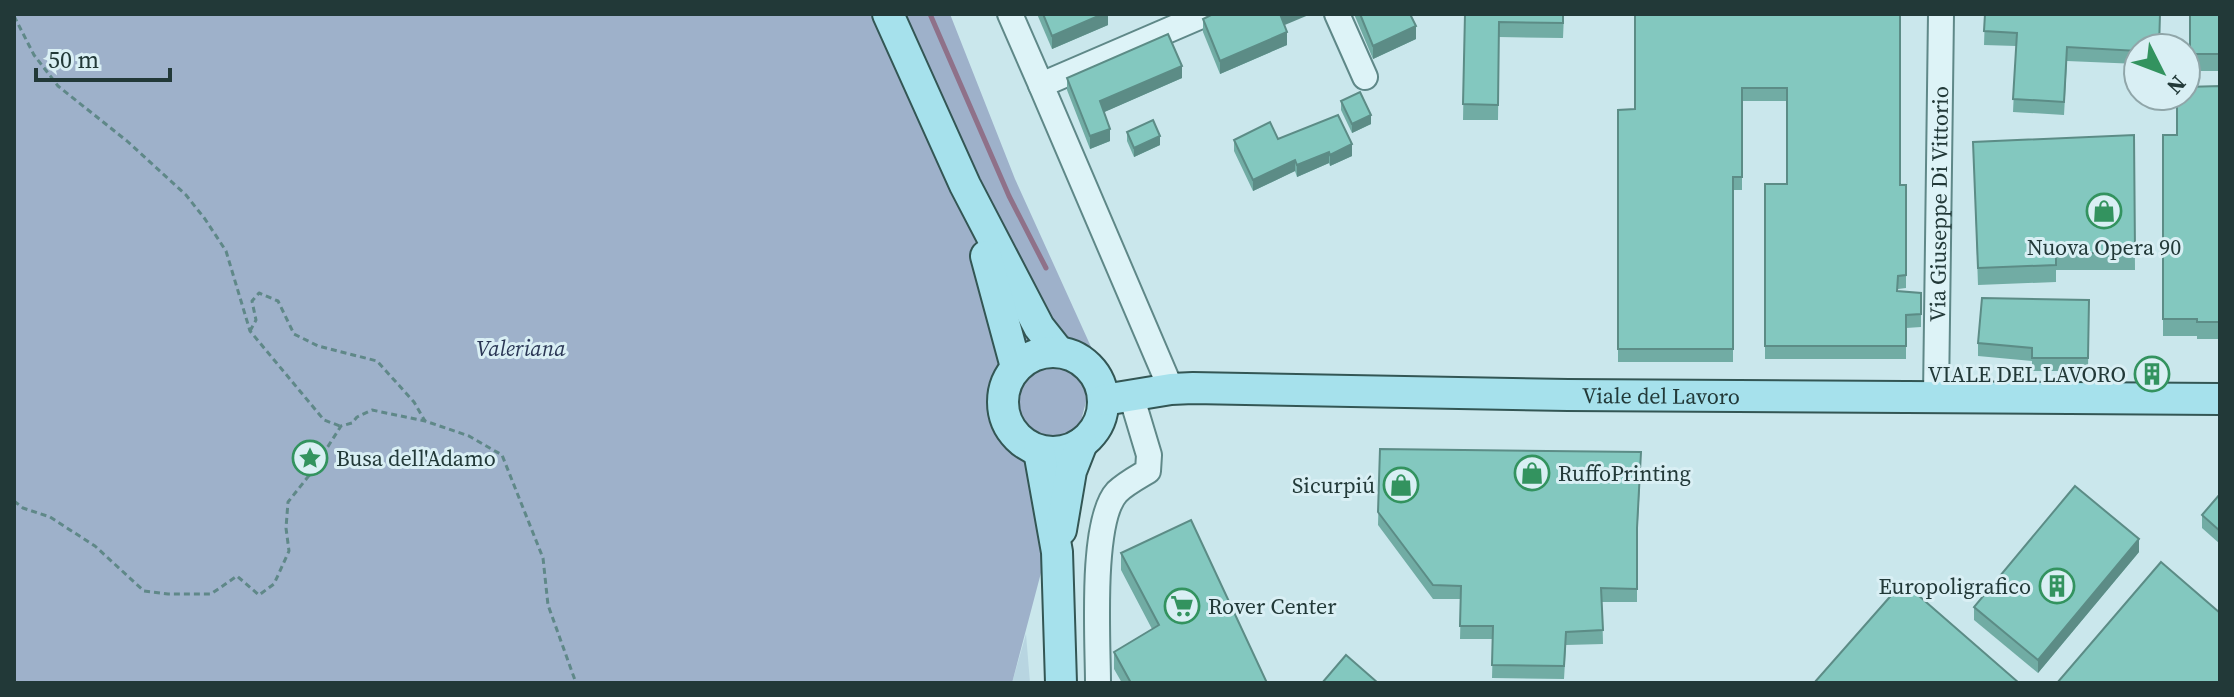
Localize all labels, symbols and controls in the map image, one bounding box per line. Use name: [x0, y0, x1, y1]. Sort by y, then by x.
scale bar: [36, 32, 170, 82]
north arrow: [2122, 32, 2202, 112]
text: 50 m: [48, 43, 99, 76]
text: N: [2160, 69, 2193, 101]
street label: Via Giuseppe Di Vittorio: [1922, 86, 1955, 322]
shop icon: Nuova Opera 90: [2085, 192, 2123, 230]
place label: Nuova Opera 90: [2027, 232, 2181, 262]
park label: Valeriana: [476, 333, 566, 363]
building icon: VIALE DEL LAVORO: [2133, 355, 2171, 393]
place label: VIALE DEL LAVORO: [1928, 359, 2126, 389]
street label: Viale del Lavoro: [1582, 380, 1740, 411]
place icon: Busa dell'Adamo: [291, 439, 329, 477]
place label: Busa dell'Adamo: [336, 443, 496, 473]
shop icon: RuffoPrinting: [1513, 454, 1551, 492]
place label: RuffoPrinting: [1558, 458, 1691, 488]
shop icon: Sicurpiú: [1382, 466, 1420, 504]
place label: Sicurpiú: [1292, 470, 1375, 500]
building icon: Europoligrafico: [2038, 567, 2076, 605]
place label: Europoligrafico: [1879, 571, 2031, 601]
supermarket icon: Rover Center: [1163, 587, 1201, 625]
place label: Rover Center: [1208, 591, 1337, 621]

